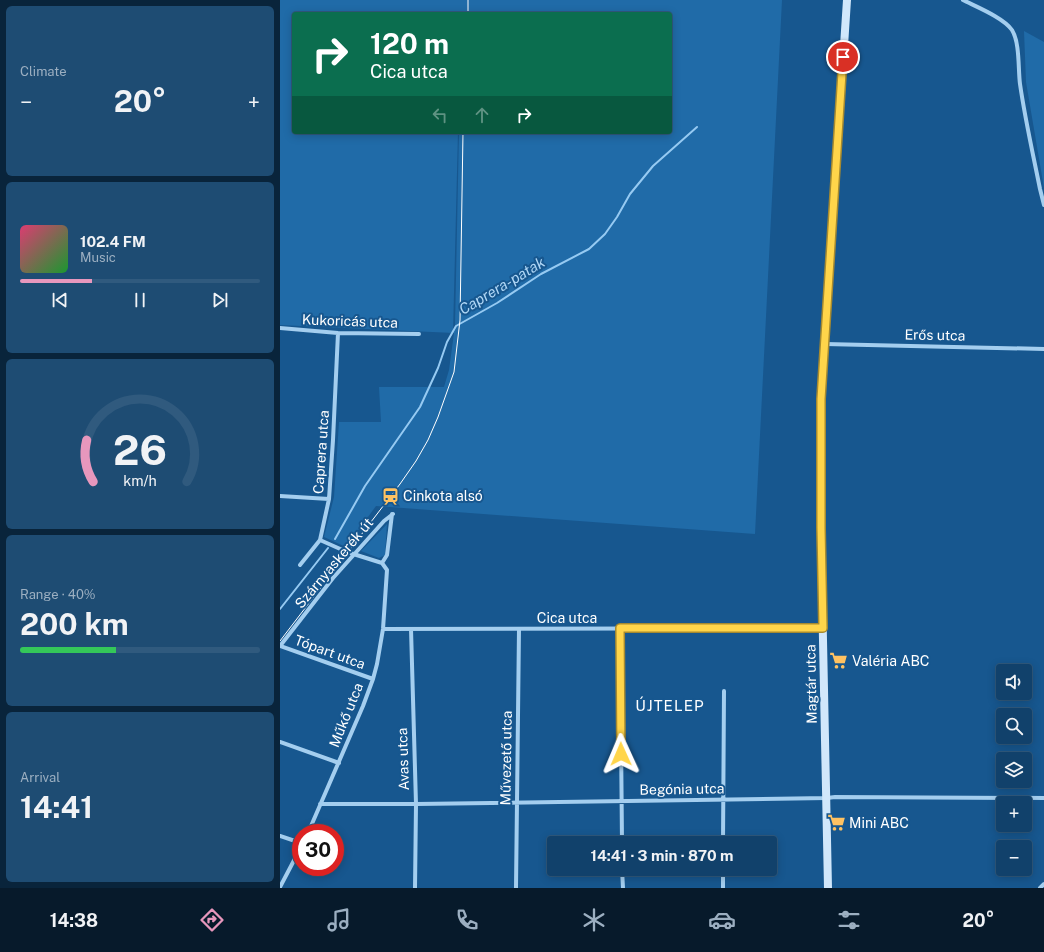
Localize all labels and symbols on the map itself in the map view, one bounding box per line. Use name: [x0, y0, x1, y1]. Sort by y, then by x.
pin: [826, 40, 860, 74]
water label: Caprera-patak: [456, 253, 548, 318]
street label: Kukoricás utca: [302, 311, 398, 331]
street label: Erős utca: [904, 326, 966, 344]
street label: Caprera utca: [310, 410, 332, 494]
station icon: Cinkota alsó: [380, 486, 400, 506]
place label: Cinkota alsó: [403, 488, 483, 504]
street label: Szárnyaskerék út: [292, 515, 376, 611]
street label: Cica utca: [537, 610, 597, 626]
street label: Tópart utca: [292, 632, 368, 672]
street label: Magtár utca: [802, 644, 820, 724]
supermarket icon: Valéria ABC: [829, 651, 849, 671]
place label: Valéria ABC: [852, 653, 929, 669]
street label: Műkő utca: [326, 680, 366, 750]
district label: ÚJTELEP: [635, 696, 705, 714]
street label: Művezető utca: [497, 711, 515, 805]
street label: Avas utca: [394, 727, 412, 791]
position arrow: [600, 733, 642, 775]
street label: Begónia utca: [639, 780, 725, 798]
supermarket icon: Mini ABC: [826, 813, 846, 833]
place label: Mini ABC: [849, 815, 909, 831]
speed limit sign: 30: [292, 824, 344, 876]

